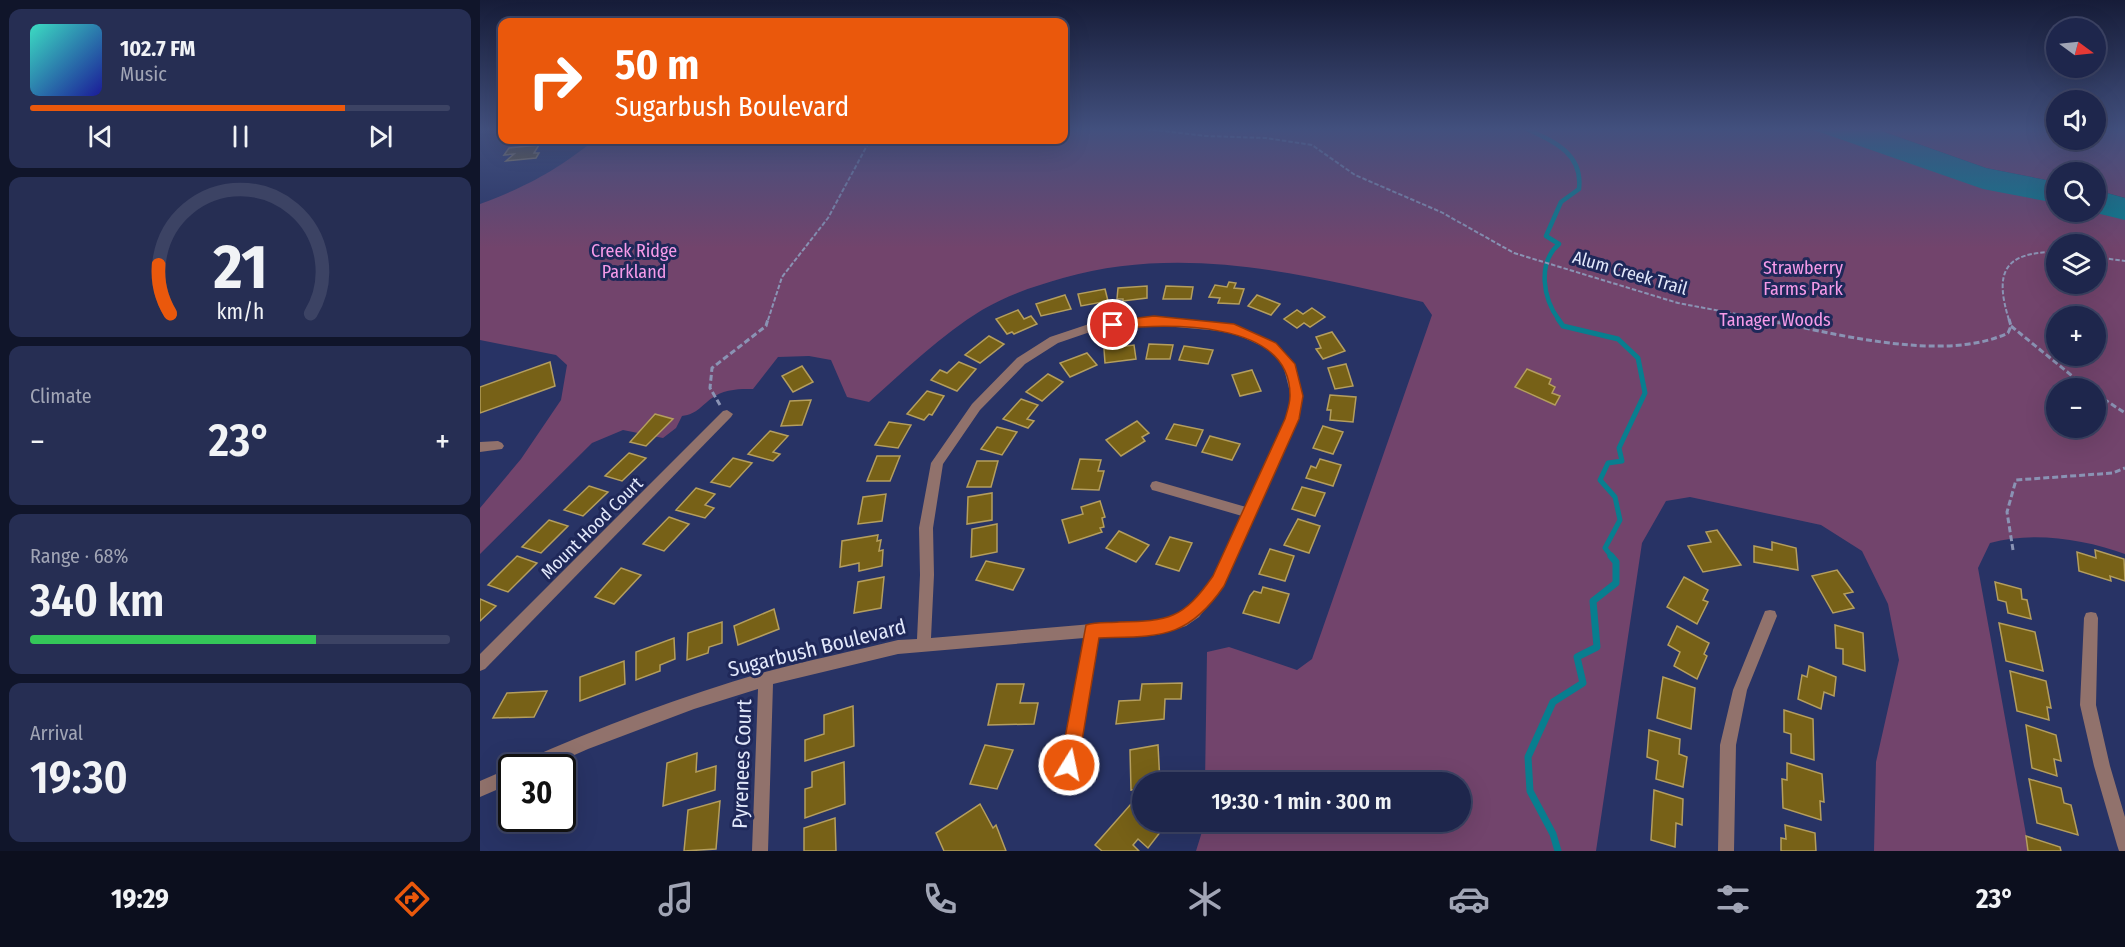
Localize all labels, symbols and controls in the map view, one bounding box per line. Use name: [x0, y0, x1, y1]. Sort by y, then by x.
north arrow: [2046, 18, 2106, 78]
map controls: [2046, 18, 2106, 438]
text: 102.7 FM: [120, 35, 195, 62]
text: 50 m: [615, 40, 699, 90]
icon: right: [516, 42, 594, 120]
text: Music: [120, 62, 167, 86]
button: sound: [2046, 90, 2106, 150]
text: Sugarbush Boulevard: [615, 91, 849, 123]
icon: previous: [84, 120, 117, 153]
icon: pause: [224, 120, 257, 153]
icon: next: [364, 120, 397, 153]
button: search: [2046, 162, 2106, 222]
text: 21: [212, 230, 267, 305]
button: layers: [2046, 234, 2106, 294]
park label: Creek Ridge Parkland: [591, 240, 677, 283]
street label: Alum Creek Trail: [1570, 246, 1690, 300]
park label: Strawberry Farms Park: [1763, 257, 1843, 300]
pin: [1087, 299, 1138, 350]
text: km/h: [216, 300, 264, 326]
button: +: [2046, 306, 2106, 366]
icon: arrive: [1096, 308, 1129, 341]
park label: Tanager Woods: [1719, 309, 1831, 331]
button: −: [2046, 378, 2106, 438]
text: Climate: [30, 384, 92, 408]
text: 23°: [209, 414, 271, 468]
text: −: [30, 422, 45, 462]
text: +: [435, 422, 450, 462]
street label: Mount Hood Court: [537, 472, 648, 583]
text: Range · 68%: [30, 544, 129, 568]
text: 340 km: [30, 574, 165, 628]
street label: Sugarbush Boulevard: [725, 613, 909, 683]
street label: Pyrenees Court: [727, 699, 757, 829]
text: Arrival: [30, 721, 83, 745]
position arrow: [1037, 733, 1101, 797]
text: 19:30: [30, 751, 128, 805]
speed limit sign: 30: [498, 754, 576, 832]
text: 19:30 · 1 min · 300 m: [1211, 788, 1392, 815]
icon: directions: [391, 878, 433, 920]
icon: music: [655, 878, 697, 920]
icon: phone: [919, 878, 961, 920]
icon: climate: [1184, 878, 1226, 920]
icon: car: [1448, 878, 1490, 920]
icon: filters: [1712, 878, 1754, 920]
text: 19:29: [111, 883, 169, 915]
text: 23°: [1976, 883, 2014, 915]

